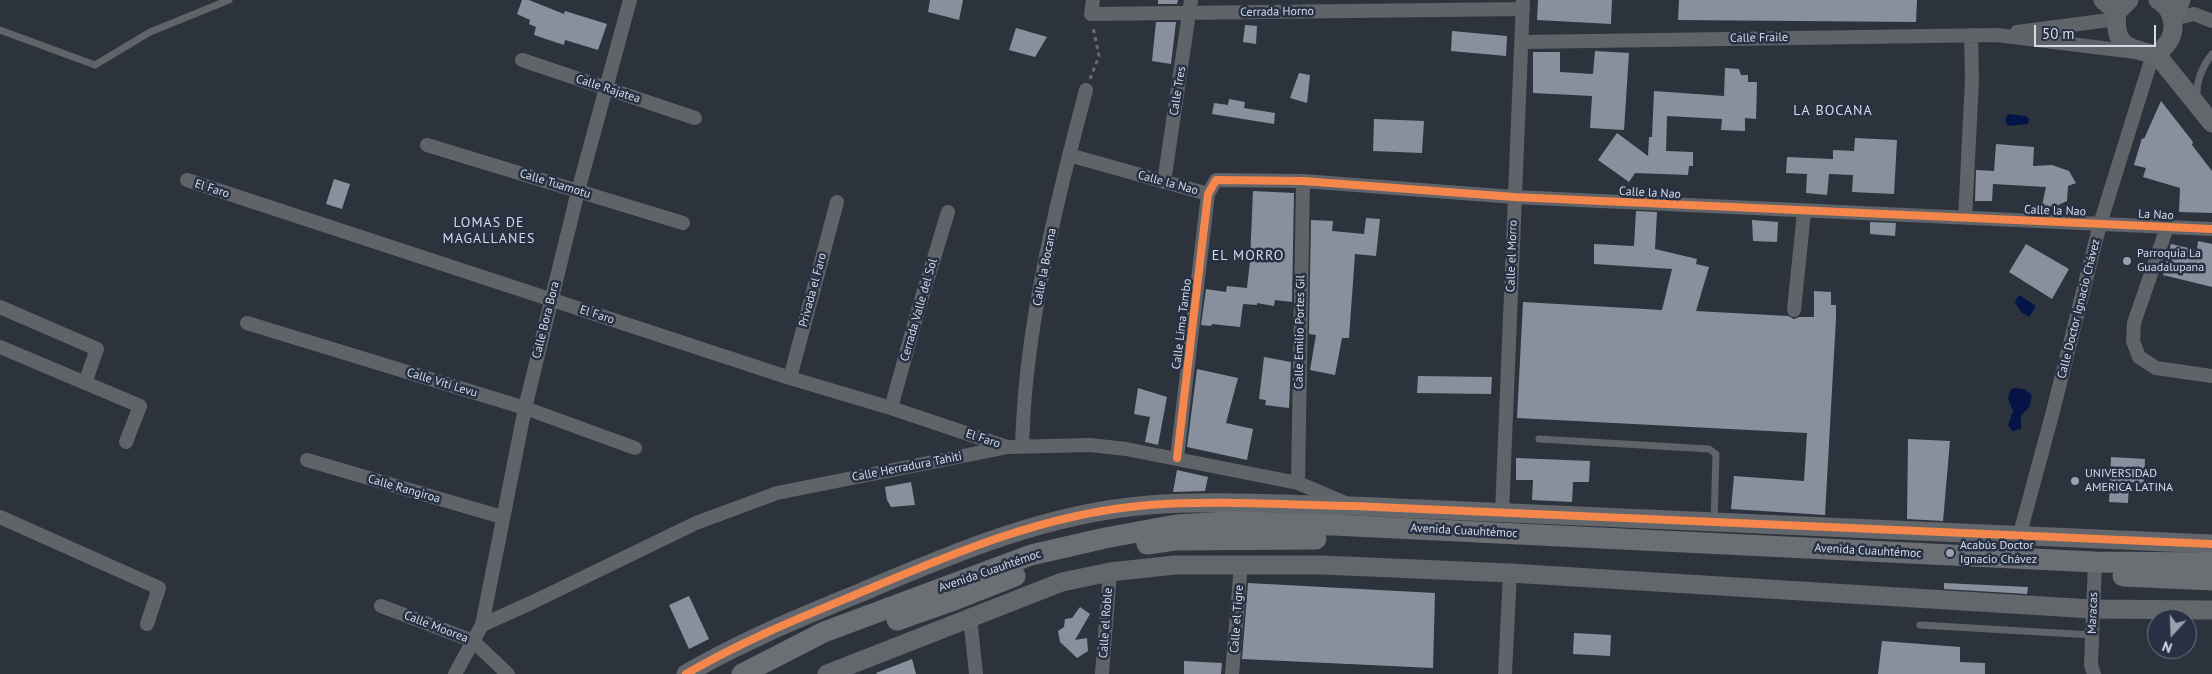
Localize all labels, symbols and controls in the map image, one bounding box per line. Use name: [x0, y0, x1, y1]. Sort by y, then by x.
street label: Cerrada Horno: [1240, 4, 1314, 20]
scale bar: [2037, 15, 2160, 47]
text: 50 m: [2042, 24, 2075, 43]
street label: Calle Fraile: [1730, 30, 1788, 46]
street label: Calle Tres: [1167, 65, 1189, 117]
street label: Calle Rajatea: [574, 72, 642, 106]
district label: LA BOCANA: [1792, 103, 1874, 119]
street label: Calle Tuamotu: [518, 166, 592, 202]
street label: Calle la Nao: [1136, 168, 1200, 198]
street label: El Faro: [193, 177, 231, 201]
street label: Calle la Nao: [1619, 184, 1681, 202]
street label: Calle la Nao: [2024, 203, 2086, 219]
street label: La Nao: [2138, 207, 2174, 223]
district label: LOMAS DE MAGALLANES: [441, 215, 537, 248]
street label: Calle el Morro: [1504, 220, 1520, 292]
street label: Calle la Bocana: [1030, 227, 1060, 307]
street label: Calle Doctor Ignacio Chávez: [2055, 238, 2103, 380]
place label: Parroquia La Guadalupana: [2137, 247, 2204, 275]
district label: EL MORRO: [1211, 248, 1285, 264]
street label: Privada el Faro: [796, 251, 830, 329]
marker: Parroquia La Guadalupana: [2121, 255, 2133, 267]
street label: Cerrada Valle del Sol: [897, 257, 941, 363]
street label: Calle Emilio Portes Gil: [1292, 275, 1308, 389]
street label: Calle Lima Tambo: [1169, 278, 1195, 370]
street label: Calle Bora Bora: [529, 280, 563, 360]
street label: El Faro: [578, 303, 616, 327]
street label: Calle Viti Levu: [405, 365, 479, 401]
street label: El Faro: [964, 427, 1002, 451]
street label: Calle Herradura Tahiti: [851, 449, 963, 485]
place label: UNIVERSIDAD AMERICA LATINA: [2085, 467, 2173, 495]
street label: Calle Rangiroa: [366, 472, 442, 506]
marker: UNIVERSIDAD AMERICA LATINA: [2069, 475, 2081, 487]
street label: Avenida Cuauhtémoc: [1410, 521, 1518, 541]
place label: Acabús Doctor Ignacio Chávez: [1960, 539, 2037, 567]
street label: Avenida Cuauhtémoc: [1814, 541, 1922, 561]
street label: Avenida Cuauhtémoc: [937, 547, 1043, 595]
marker: Acabús Doctor Ignacio Chávez: [1944, 547, 1956, 559]
street label: Calle el Tigre: [1227, 584, 1247, 654]
street label: Calle el Roble: [1096, 587, 1116, 659]
street label: Maracas: [2085, 592, 2101, 634]
street label: Calle Moorea: [402, 608, 470, 646]
north arrow: [2147, 609, 2197, 659]
text: N: [2160, 637, 2175, 657]

